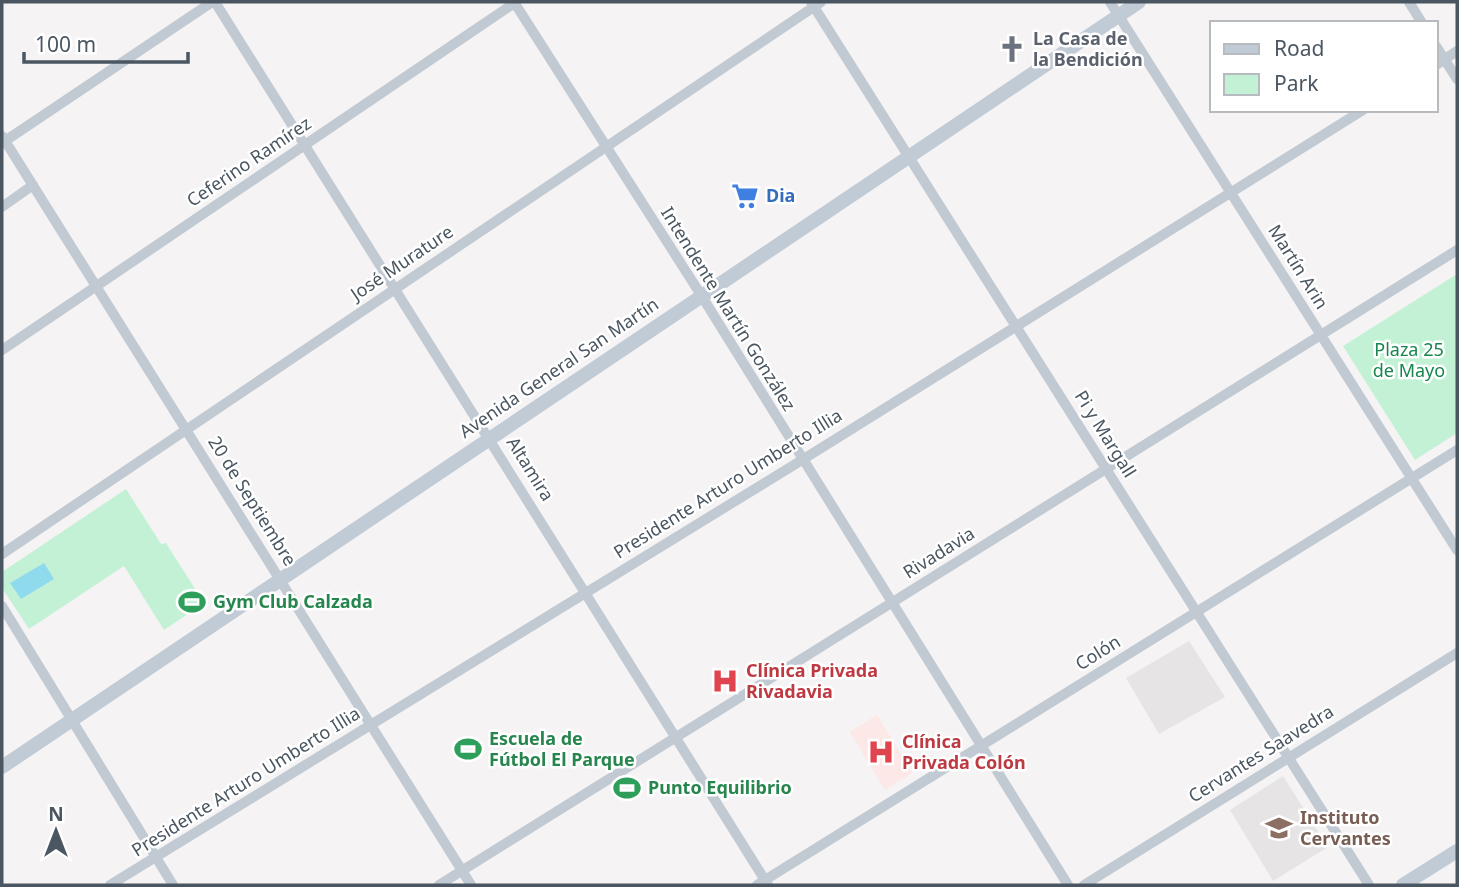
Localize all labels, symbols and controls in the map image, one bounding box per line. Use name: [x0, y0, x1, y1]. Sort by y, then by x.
scale bar: [24, 21, 189, 65]
legend: [1210, 21, 1438, 112]
place label: La Casa de la Bendición: [1033, 26, 1143, 71]
text: 100 m: [35, 30, 96, 58]
church icon: La Casa de la Bendición: [997, 34, 1027, 64]
text: Road: [1274, 34, 1324, 62]
text: Park: [1274, 69, 1319, 97]
street label: Ceferino Ramírez: [182, 111, 315, 212]
supermarket icon: Dia: [730, 181, 760, 211]
place label: Dia: [766, 183, 795, 207]
street label: Intendente Martín González: [656, 202, 802, 415]
street label: José Murature: [344, 219, 457, 306]
street label: Martín Arin: [1263, 220, 1334, 313]
street label: Avenida General San Martín: [454, 291, 663, 443]
park label: Plaza 25 de Mayo: [1373, 337, 1445, 382]
street label: Pi y Margall: [1070, 385, 1142, 481]
street label: Presidente Arturo Umberto Illia: [609, 403, 846, 564]
street label: 20 de Septiembre: [203, 431, 302, 570]
street label: Altamira: [502, 432, 560, 505]
street label: Rivadavia: [898, 521, 979, 584]
sports icon: Gym Club Calzada: [177, 587, 207, 617]
place label: Gym Club Calzada: [213, 589, 373, 613]
street label: Colón: [1070, 629, 1125, 675]
place label: Clínica Privada Rivadavia: [746, 658, 878, 703]
hospital icon: Clínica Privada Rivadavia: [710, 666, 740, 696]
street label: Cervantes Saavedra: [1183, 699, 1338, 808]
street label: Presidente Arturo Umberto Illia: [127, 701, 364, 862]
place label: Escuela de Fútbol El Parque: [489, 726, 635, 771]
place label: Clínica Privada Colón: [902, 729, 1026, 774]
sports icon: Escuela de Fútbol El Parque: [453, 734, 483, 764]
hospital icon: Clínica Privada Colón: [866, 737, 896, 767]
sports icon: Punto Equilibrio: [612, 773, 642, 803]
place label: Punto Equilibrio: [648, 775, 792, 799]
north arrow: [21, 796, 91, 866]
text: N: [48, 801, 64, 827]
place label: Instituto Cervantes: [1300, 805, 1391, 850]
school or university icon: Instituto Cervantes: [1264, 813, 1294, 843]

